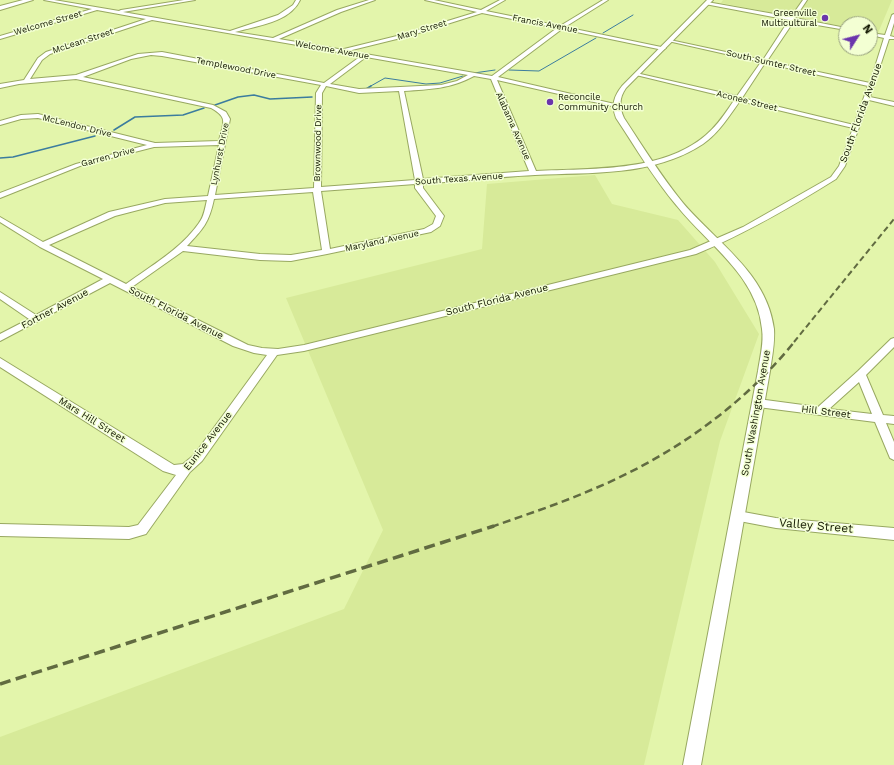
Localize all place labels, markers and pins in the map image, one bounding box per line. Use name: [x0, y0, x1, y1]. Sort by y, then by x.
place label: Greenville Multicultural: [761, 8, 817, 29]
marker: Greenville Multicultural: [820, 13, 830, 23]
place label: Reconcile Community Church: [558, 92, 643, 113]
marker: Reconcile Community Church: [545, 97, 555, 107]

